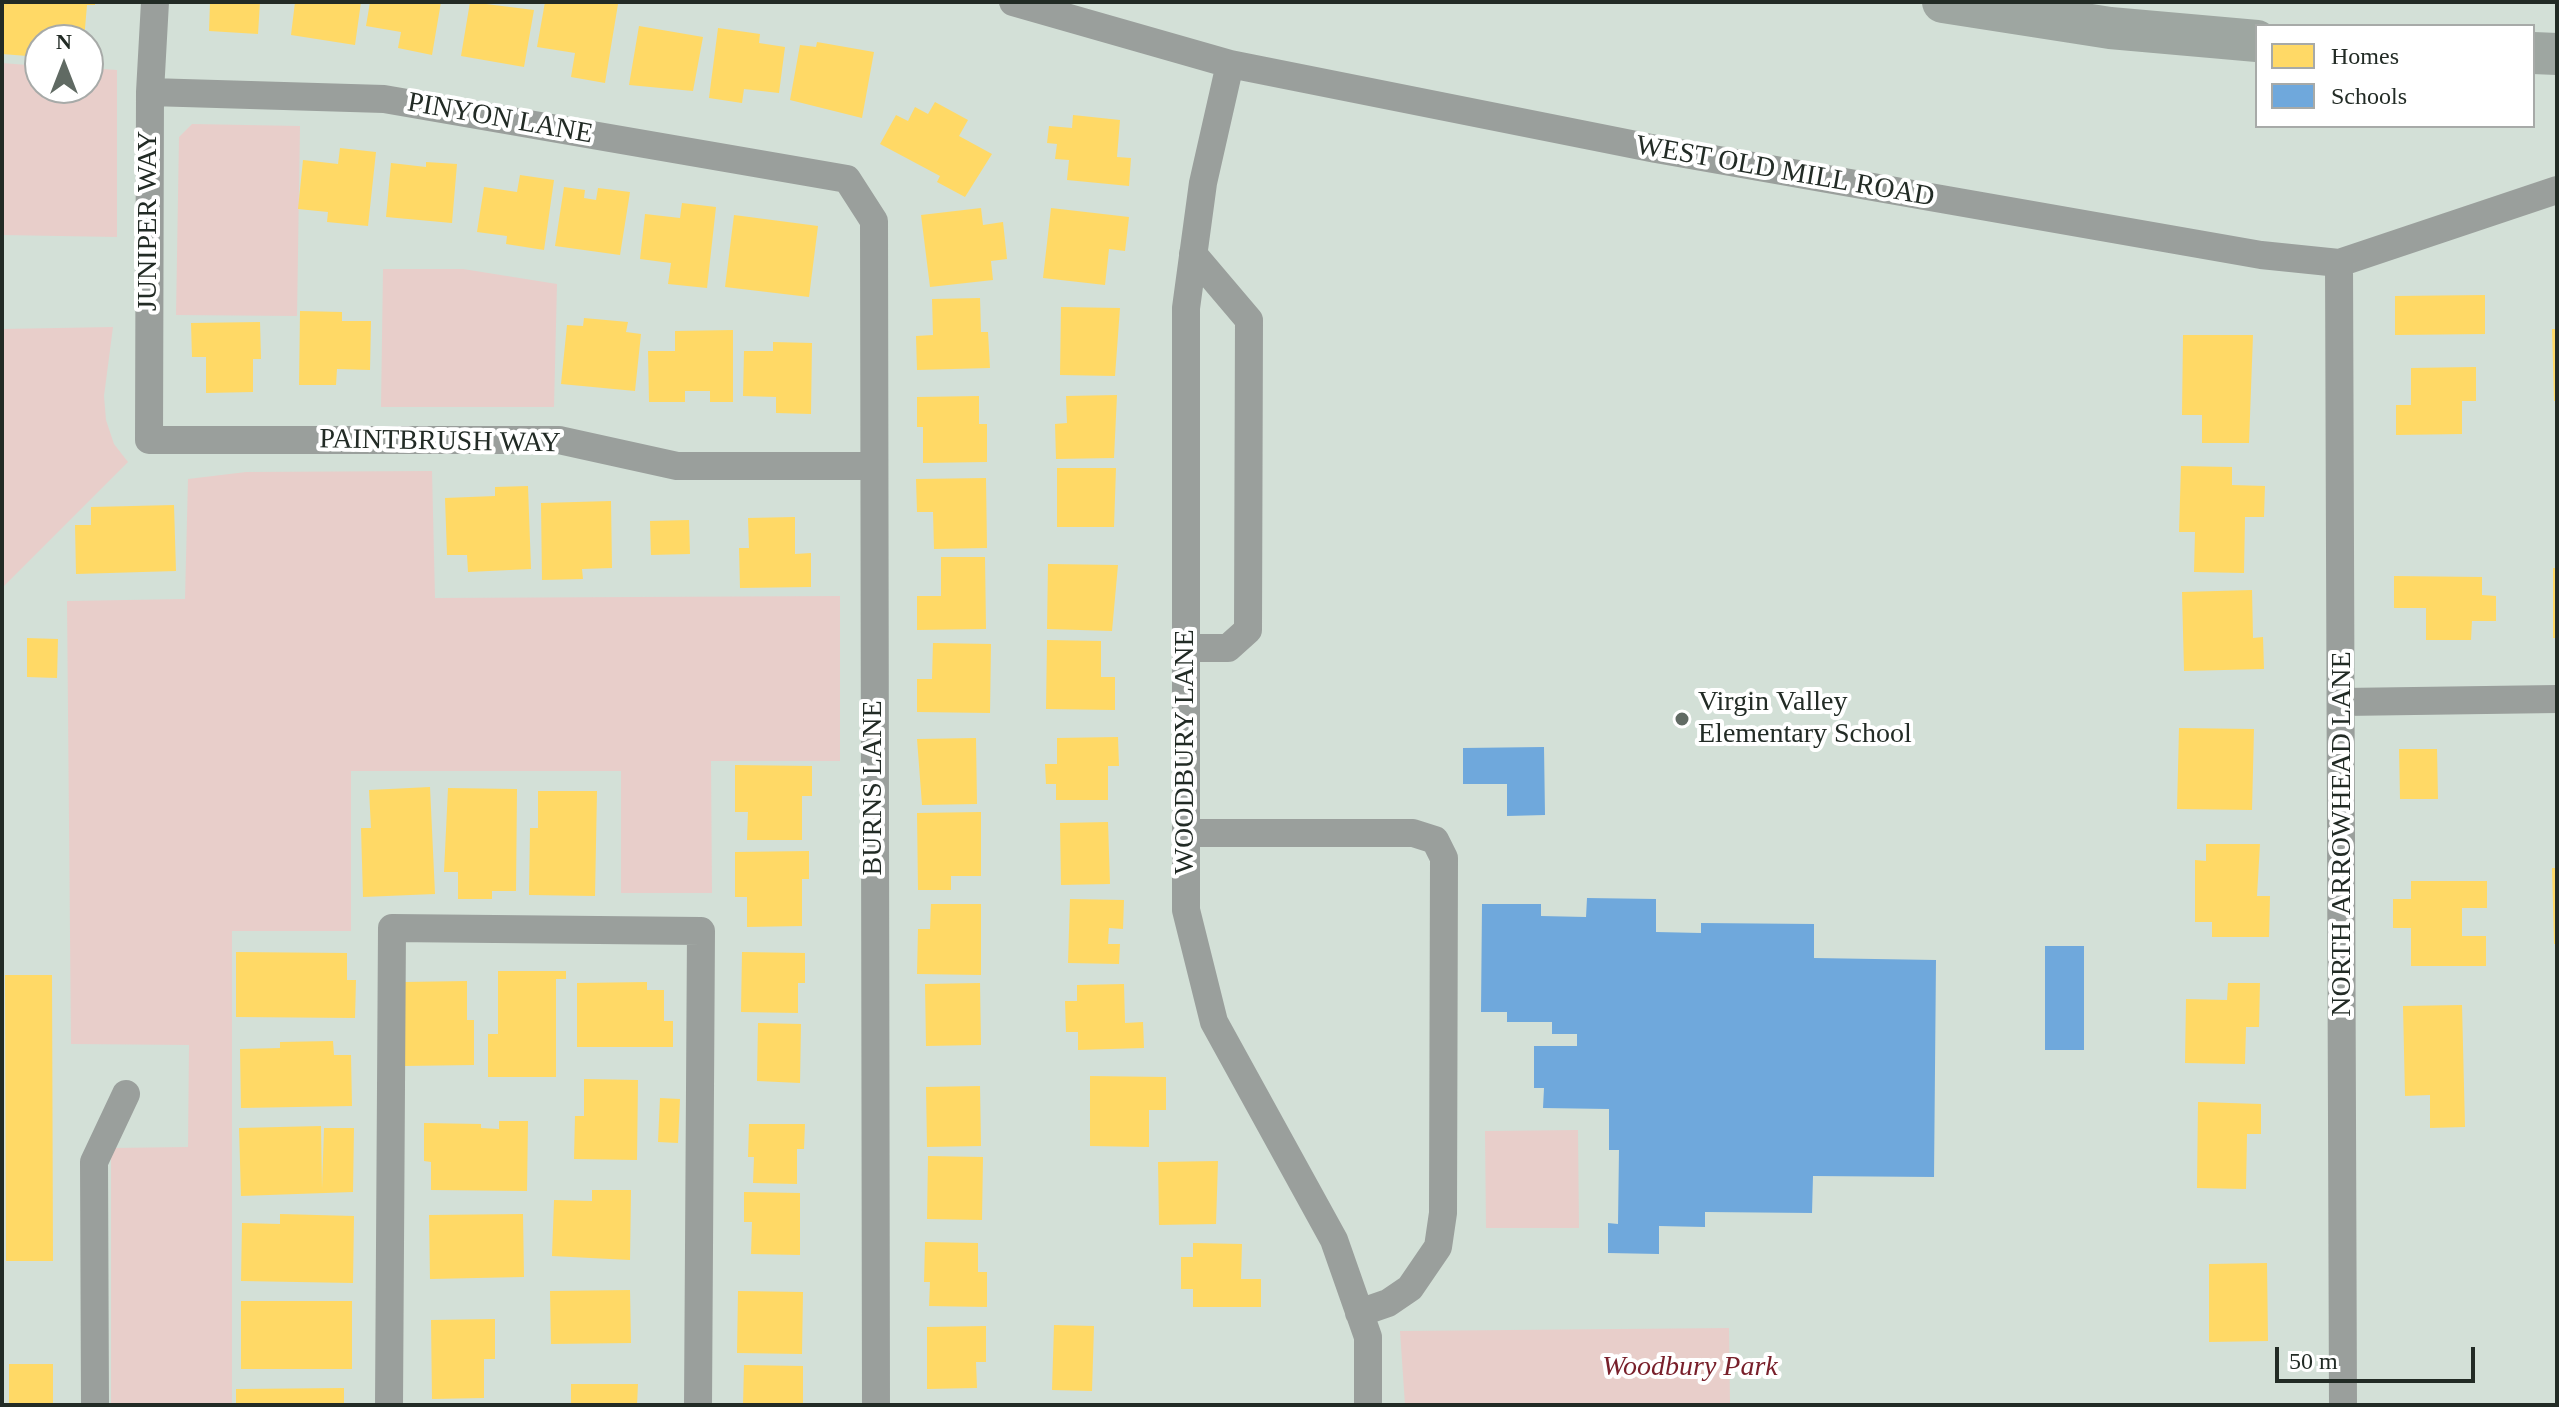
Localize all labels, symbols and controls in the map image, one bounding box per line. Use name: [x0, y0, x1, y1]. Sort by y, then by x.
north arrow: [24, 24, 104, 104]
legend: [2255, 24, 2535, 128]
text: N: [56, 29, 72, 54]
text: Homes: [2331, 43, 2399, 69]
text: Schools: [2331, 83, 2407, 109]
street label: PINYON LANE: [405, 86, 595, 152]
street label: WEST OLD MILL ROAD: [1633, 129, 1937, 215]
street label: JUNIPER WAY: [132, 131, 166, 311]
street label: PAINTBRUSH WAY: [319, 423, 561, 461]
street label: WOODBURY LANE: [1169, 630, 1203, 874]
street label: NORTH ARROWHEAD LANE: [2326, 651, 2360, 1017]
place label: Virgin Valley Elementary School: [1698, 686, 1912, 752]
street label: BURNS LANE: [857, 700, 891, 876]
marker: Virgin Valley Elementary School: [1673, 710, 1691, 728]
scale bar: [2279, 1331, 2479, 1381]
text: 50 m: [2289, 1348, 2338, 1374]
park label: Woodbury Park: [1602, 1351, 1778, 1385]

